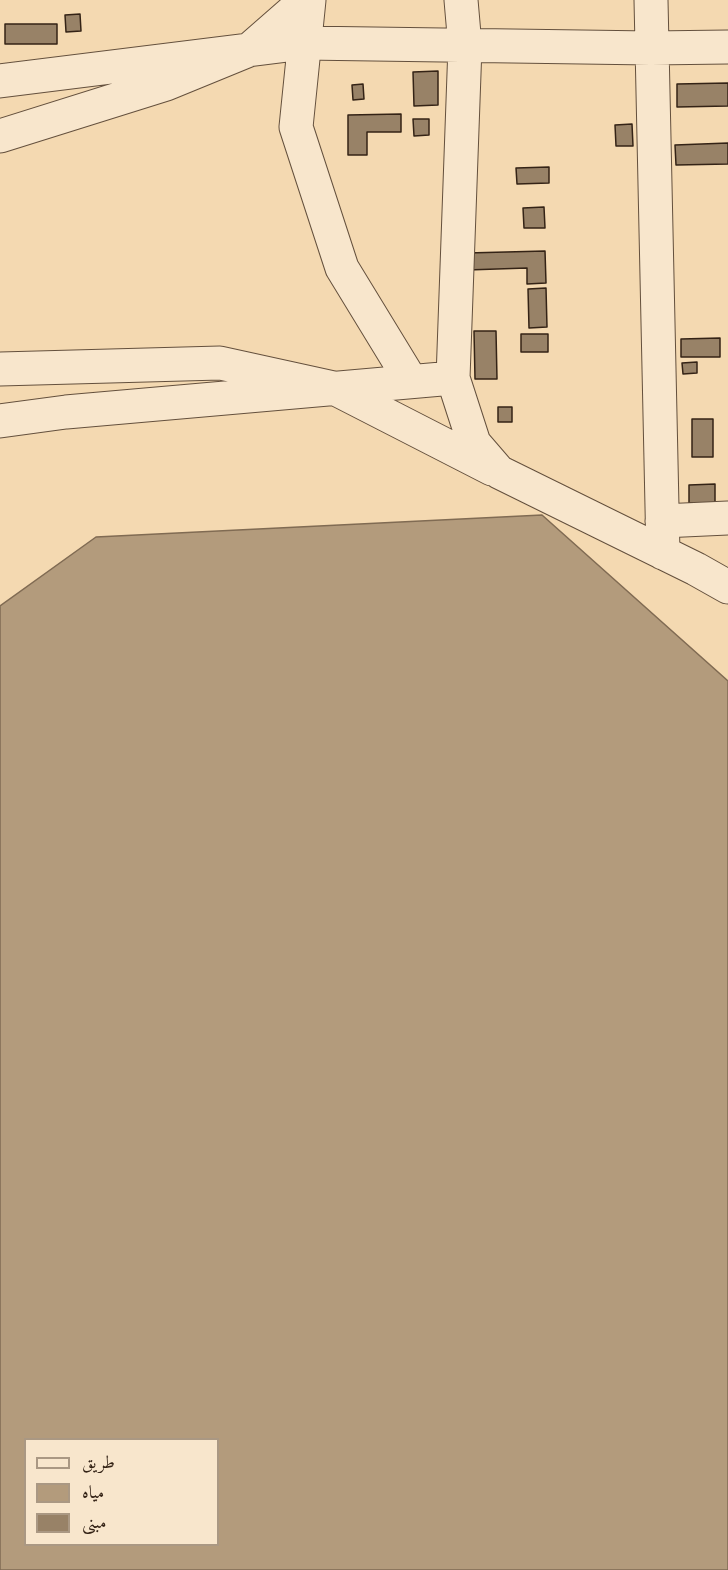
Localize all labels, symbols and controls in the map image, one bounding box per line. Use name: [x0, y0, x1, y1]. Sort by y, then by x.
legend: [24, 1438, 219, 1546]
text: طريق: [82, 1451, 115, 1476]
text: مياه: [82, 1481, 104, 1506]
text: مبنى: [82, 1511, 107, 1536]

